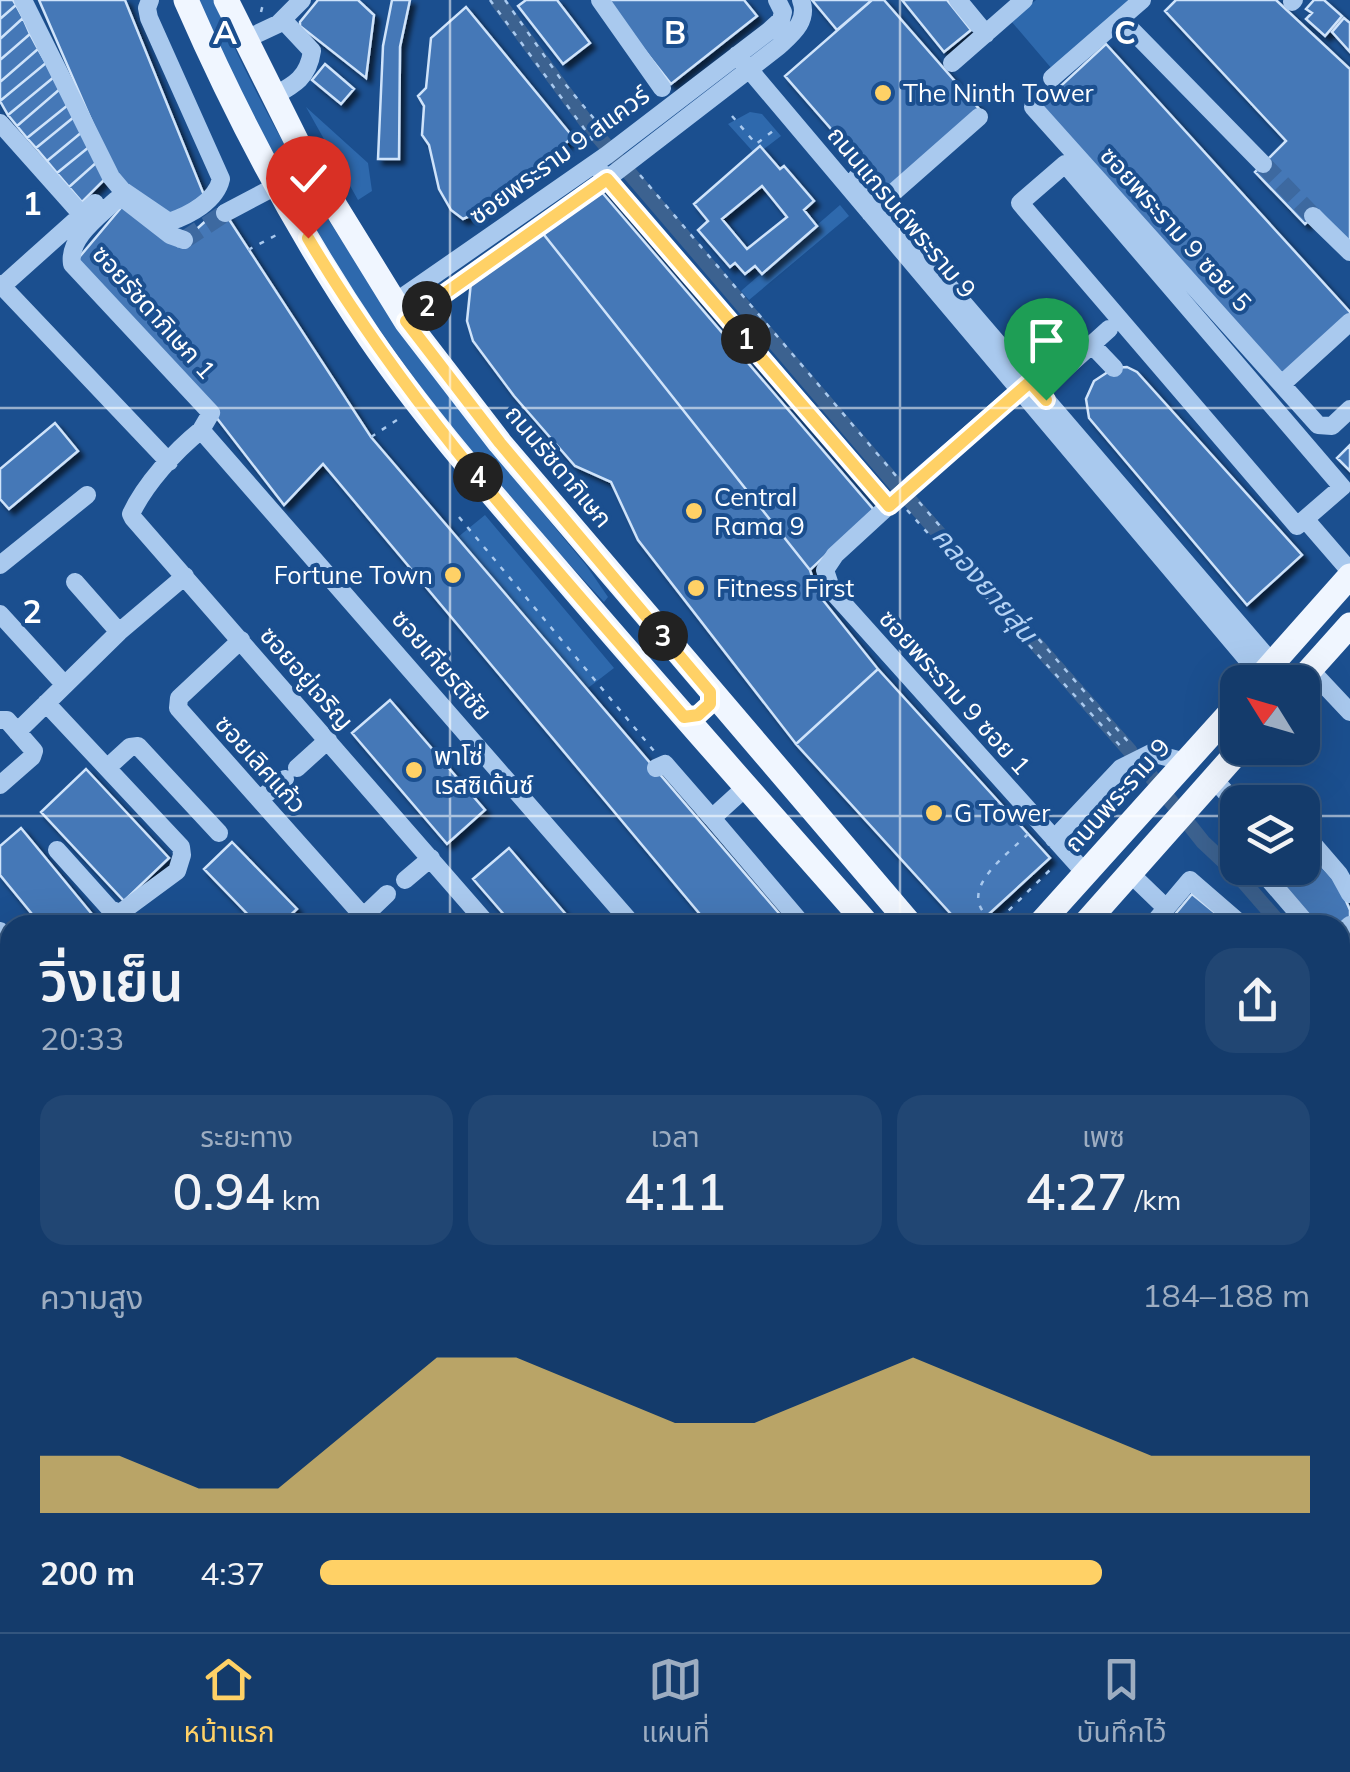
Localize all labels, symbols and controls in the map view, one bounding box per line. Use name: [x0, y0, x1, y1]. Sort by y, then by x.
text: A: [213, 12, 237, 52]
text: B: [664, 12, 686, 52]
text: C: [1114, 12, 1136, 52]
place label: The Ninth Tower: [903, 77, 1094, 108]
street label: ซอยพระราม 9 สแควร์: [463, 78, 656, 230]
marker: The Ninth Tower: [872, 82, 894, 104]
street label: ถนนแกรนด์พระราม 9: [821, 119, 983, 304]
pin: [266, 136, 351, 239]
street label: ซอยพระราม 9 ซอย 5: [1094, 140, 1259, 318]
icon: check: [281, 151, 336, 206]
text: 1: [22, 183, 42, 223]
street label: ซอยรัชดาภิเษก 1: [86, 238, 223, 385]
pin: 2: [402, 281, 452, 331]
text: 2: [419, 288, 435, 323]
pin: [1004, 298, 1089, 401]
icon: arrive: [1019, 313, 1074, 368]
pin: 1: [721, 314, 771, 364]
text: 1: [738, 321, 754, 356]
street label: ถนนรัชดาภิเษก: [499, 398, 620, 533]
pin: 4: [453, 452, 503, 502]
text: 4: [470, 459, 486, 494]
place label: Central Rama 9: [714, 481, 805, 541]
marker: Central Rama 9: [683, 500, 705, 522]
water label: คลองยายสุ่น: [925, 519, 1046, 651]
place label: Fortune Town: [274, 559, 433, 590]
marker: Fortune Town: [442, 564, 464, 586]
place label: Fitness First: [716, 572, 855, 603]
marker: Fitness First: [685, 577, 707, 599]
text: 2: [22, 591, 42, 631]
street label: ซอยเกียรติชัย: [386, 603, 499, 727]
street label: ซอยพระราม 9 ซอย 1: [873, 603, 1038, 781]
pin: 3: [638, 611, 688, 661]
text: 3: [655, 618, 671, 653]
street label: ซอยอยู่เจริญ: [253, 620, 361, 736]
north arrow: [1220, 665, 1320, 765]
map controls: [1220, 665, 1320, 885]
street label: ซอยเลิศแก้ว: [209, 708, 314, 819]
street label: ถนนพระราม 9: [1057, 731, 1176, 858]
place label: พาโซ่ เรสซิเด้นซ์: [434, 740, 534, 800]
marker: พาโซ่ เรสซิเด้นซ์: [403, 759, 425, 781]
button: layers: [1220, 785, 1320, 885]
place label: G Tower: [954, 797, 1050, 828]
marker: G Tower: [923, 802, 945, 824]
text: วิ่งเย็น: [40, 946, 184, 1015]
button: share: [1205, 948, 1310, 1053]
text: 20:33: [40, 1018, 124, 1058]
text: ระยะทาง: [200, 1119, 293, 1154]
text: เวลา: [650, 1119, 700, 1154]
text: เพซ: [1082, 1119, 1125, 1154]
text: 0.94: [173, 1160, 274, 1223]
text: 4:11: [624, 1160, 726, 1223]
text: 4:27: [1025, 1160, 1127, 1223]
text: km: [274, 1182, 321, 1217]
text: /km: [1127, 1182, 1181, 1217]
text: 184–188 m: [1142, 1275, 1310, 1315]
text: ความสูง: [40, 1277, 144, 1317]
text: 200 m: [40, 1553, 135, 1593]
text: 4:37: [200, 1553, 265, 1593]
tab: หน้าแรก: [183, 1652, 275, 1755]
tab: แผนที่: [641, 1652, 710, 1755]
tab: บันทึกไว้: [1077, 1652, 1167, 1755]

